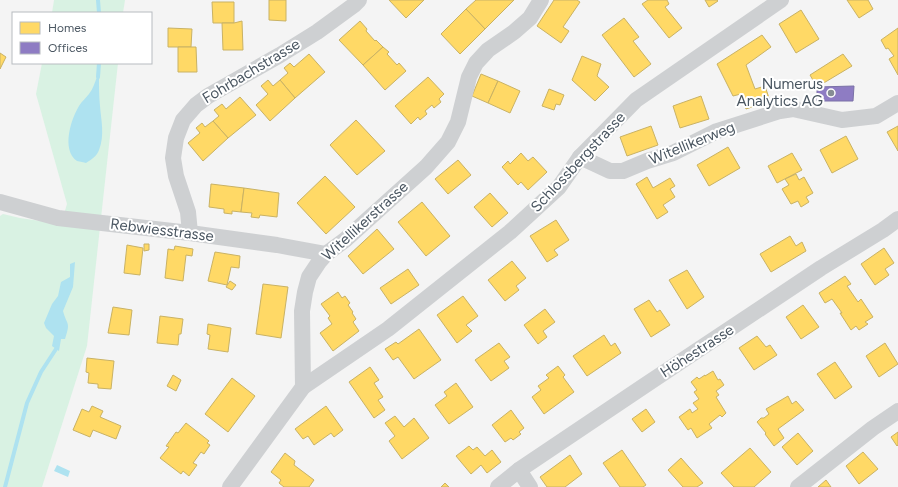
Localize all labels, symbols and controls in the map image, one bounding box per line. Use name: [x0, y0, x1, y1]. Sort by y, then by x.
legend: [12, 12, 152, 64]
text: Homes: [48, 21, 87, 35]
street label: Fohrbachstrasse: [199, 35, 303, 107]
text: Offices: [48, 41, 88, 55]
place label: Numerus Analytics AG: [736, 75, 823, 110]
marker: Numerus Analytics AG: [826, 88, 836, 98]
street label: Schlossbergstrasse: [527, 108, 629, 216]
street label: Witellikerweg: [647, 118, 737, 168]
street label: Witellikerstrasse: [318, 178, 412, 264]
street label: Rebwiesstrasse: [109, 215, 215, 245]
street label: Höhestrasse: [657, 321, 737, 381]

